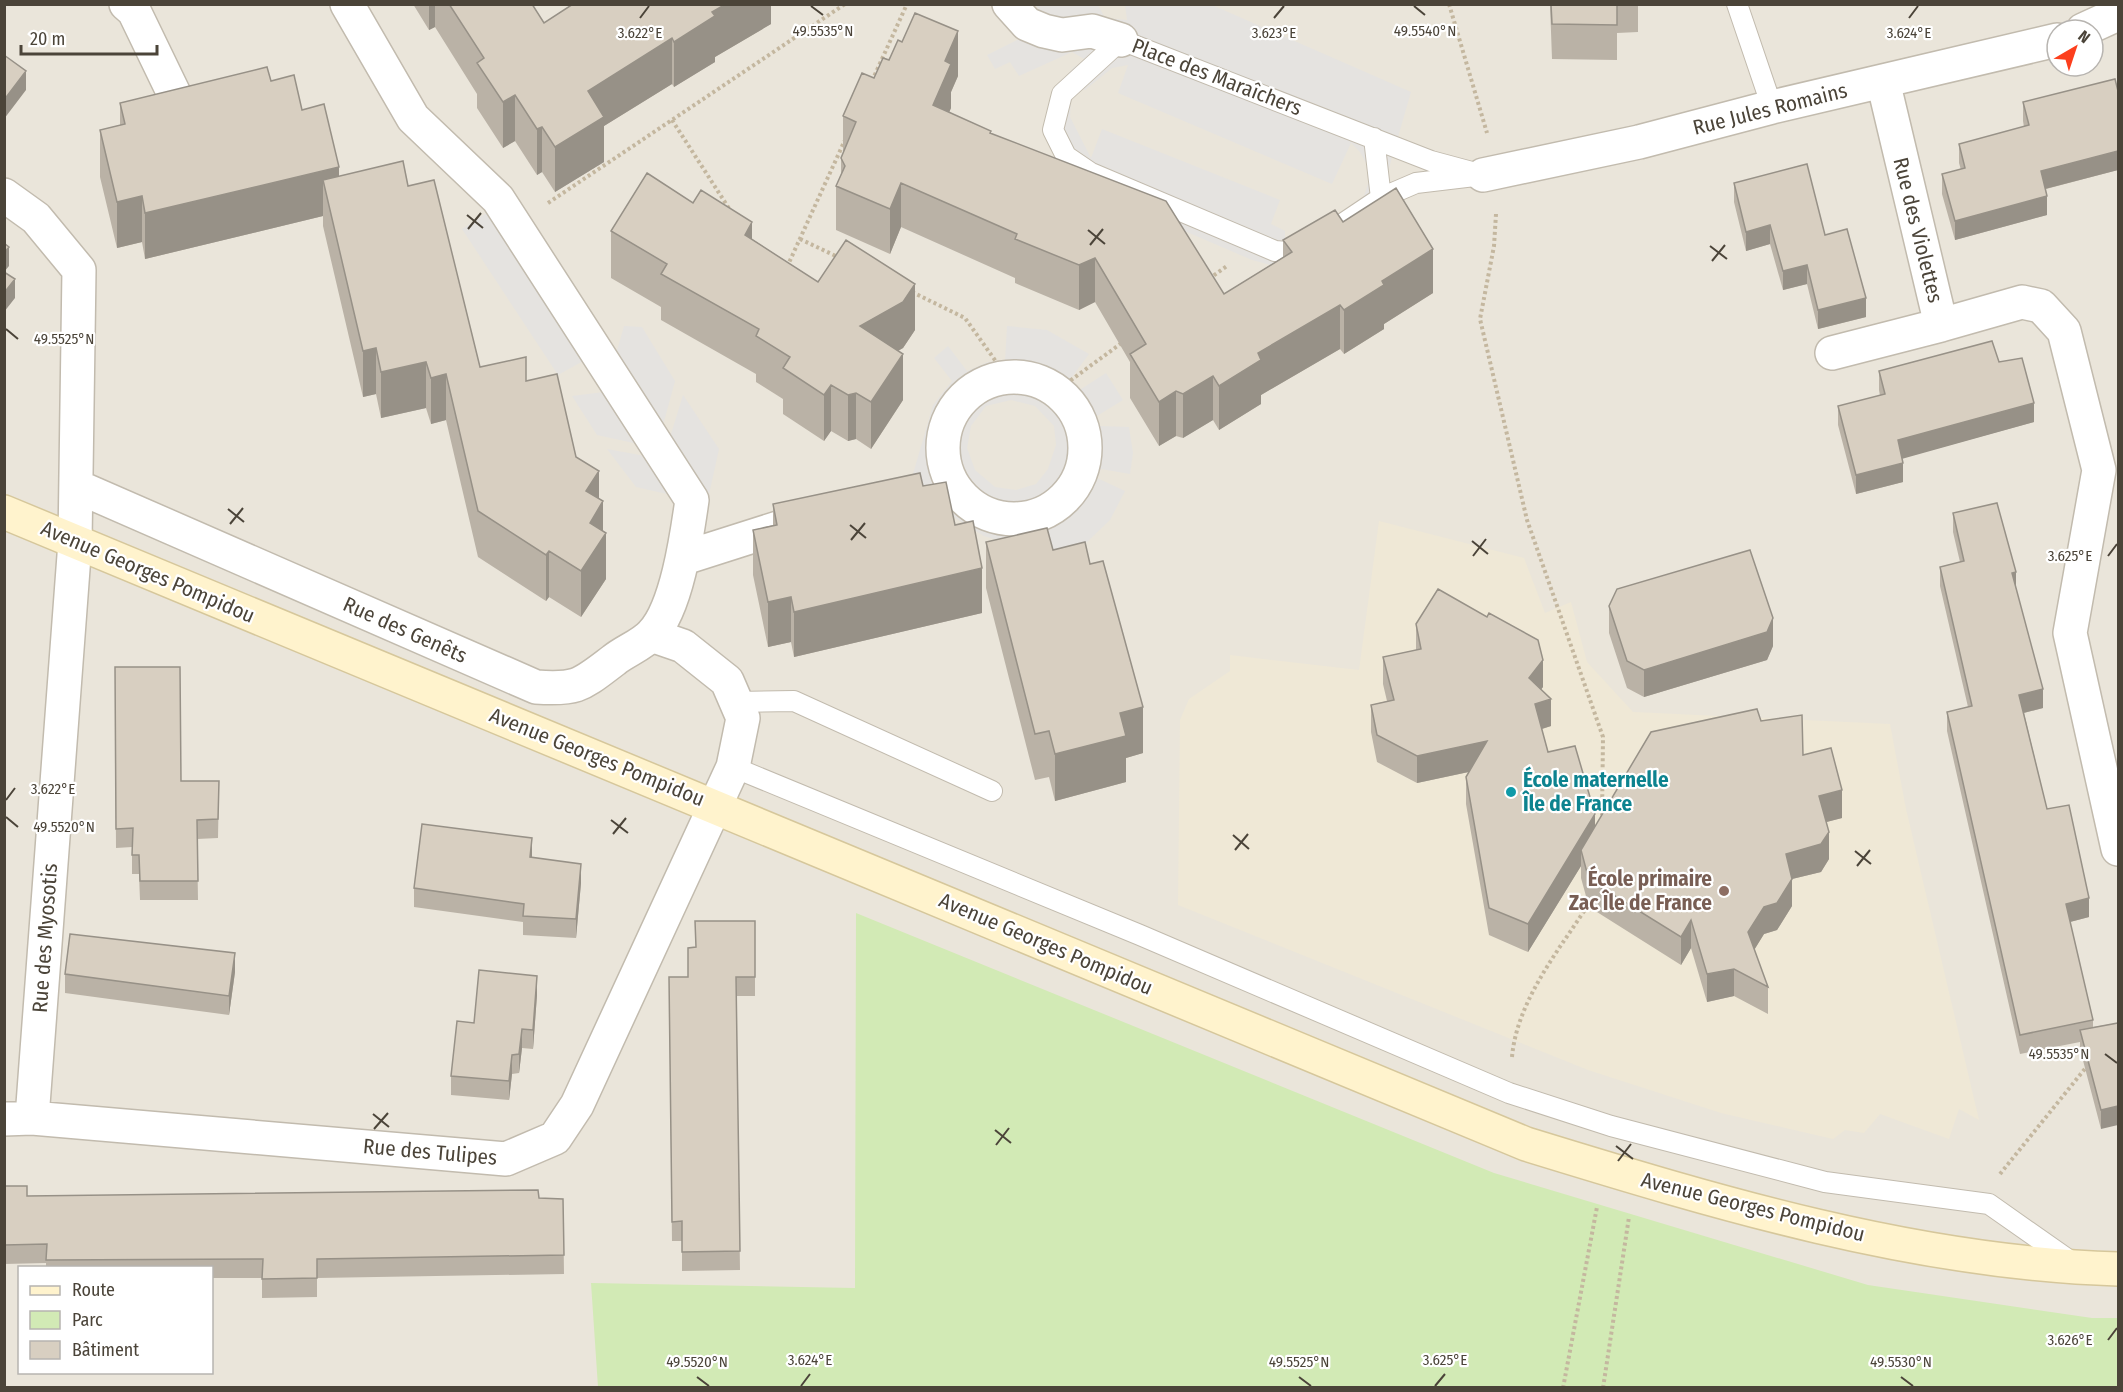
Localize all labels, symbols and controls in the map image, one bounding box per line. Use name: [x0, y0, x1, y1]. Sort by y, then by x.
scale bar: [21, 18, 158, 56]
north arrow: [2045, 18, 2105, 78]
text: 49.5535°N: [793, 22, 853, 40]
text: 49.5540°N: [1394, 22, 1456, 40]
text: 3.622°E: [618, 24, 662, 42]
text: 3.623°E: [1252, 24, 1296, 42]
text: 3.624°E: [1887, 24, 1931, 42]
text: N: [2074, 26, 2094, 47]
text: 20 m: [30, 28, 65, 50]
street label: Place des Maraîchers: [1128, 33, 1306, 121]
street label: Rue Jules Romains: [1690, 77, 1850, 141]
street label: Rue des Violettes: [1887, 155, 1949, 305]
text: 49.5525°N: [34, 330, 94, 348]
street label: Avenue Georges Pompidou: [37, 515, 259, 629]
text: 3.625°E: [2048, 547, 2092, 565]
street label: Rue des Genêts: [339, 591, 471, 669]
street label: Avenue Georges Pompidou: [486, 702, 708, 812]
place label: École maternelle Île de France: [1522, 766, 1669, 817]
text: 3.622°E: [31, 780, 75, 798]
marker: École maternelle Île de France: [1504, 785, 1518, 799]
text: 49.5520°N: [33, 818, 95, 836]
street label: Rue des Myosotis: [27, 862, 63, 1014]
place label: École primaire Zac Île de France: [1569, 865, 1712, 916]
marker: École primaire Zac Île de France: [1717, 884, 1731, 898]
street label: Avenue Georges Pompidou: [935, 887, 1157, 1001]
text: 49.5535°N: [2029, 1045, 2089, 1063]
street label: Rue des Tulipes: [362, 1133, 498, 1171]
street label: Avenue Georges Pompidou: [1638, 1167, 1868, 1247]
legend: [18, 1266, 213, 1374]
text: Route: [72, 1279, 115, 1301]
text: Parc: [72, 1309, 103, 1331]
text: 3.626°E: [2047, 1331, 2093, 1349]
text: Bâtiment: [72, 1339, 139, 1361]
text: 3.624°E: [788, 1351, 832, 1369]
text: 3.625°E: [1423, 1351, 1467, 1369]
text: 49.5520°N: [666, 1353, 728, 1371]
text: 49.5525°N: [1269, 1353, 1329, 1371]
text: 49.5530°N: [1870, 1353, 1932, 1371]

